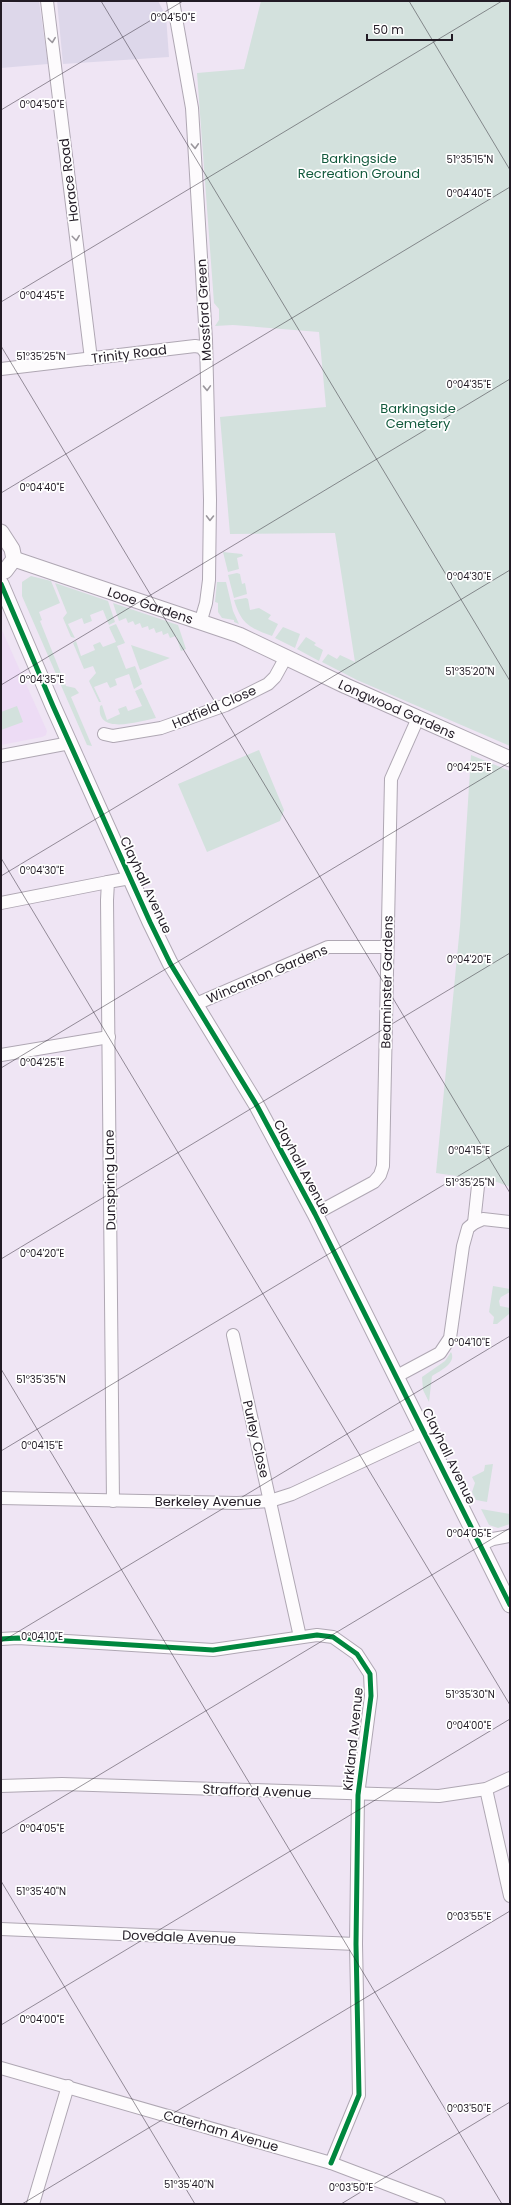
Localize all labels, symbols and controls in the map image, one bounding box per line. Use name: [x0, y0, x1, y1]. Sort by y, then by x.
text: 0°04'50"E: [150, 10, 196, 25]
scale bar: [367, 16, 452, 42]
text: 50 m: [373, 21, 404, 38]
one-way arrow: [47, 37, 56, 43]
text: 0°04'50"E: [19, 97, 65, 112]
street label: Horace Road: [54, 137, 84, 223]
one-way arrow: [190, 143, 199, 150]
park label: Barkingside Recreation Ground: [298, 149, 420, 183]
text: 51°35'15"N: [447, 152, 493, 167]
text: 0°04'40"E: [446, 186, 492, 201]
one-way arrow: [71, 235, 80, 241]
street label: Mossford Green: [192, 258, 216, 362]
text: 0°04'45"E: [19, 288, 65, 303]
street label: Trinity Road: [90, 340, 168, 368]
text: 51°35'25"N: [16, 349, 66, 364]
text: 0°04'35"E: [447, 377, 491, 392]
one-way arrow: [203, 385, 211, 391]
park label: Barkingside Cemetery: [380, 399, 456, 433]
text: 0°04'40"E: [19, 480, 65, 495]
one-way arrow: [206, 515, 214, 521]
text: 0°04'30"E: [447, 569, 491, 584]
street label: Looe Gardens: [105, 582, 196, 628]
text: 51°35'20"N: [445, 664, 495, 679]
text: 0°04'35"E: [20, 672, 64, 687]
street label: Longwood Gardens: [335, 674, 459, 743]
street label: Hatfield Close: [169, 681, 259, 733]
text: 0°04'25"E: [447, 760, 491, 775]
street label: Clayhall Avenue: [115, 833, 177, 937]
text: 0°04'30"E: [20, 863, 64, 878]
street label: Beaminster Gardens: [376, 915, 398, 1049]
street label: Wincanton Gardens: [204, 940, 331, 1008]
text: 0°04'20"E: [447, 952, 491, 967]
text: 0°04'25"E: [20, 1055, 64, 1070]
street label: Clayhall Avenue: [269, 1116, 335, 1218]
street label: Dunspring Lane: [100, 1129, 120, 1231]
text: 0°04'15"E: [448, 1143, 490, 1158]
text: 51°35'25"N: [445, 1175, 495, 1190]
text: 0°04'20"E: [20, 1246, 64, 1261]
text: 0°04'10"E: [448, 1335, 490, 1350]
text: 51°35'35"N: [16, 1372, 66, 1387]
street label: Purley Close: [238, 1398, 274, 1480]
street label: Clayhall Avenue: [417, 1405, 481, 1507]
text: 0°04'15"E: [21, 1438, 63, 1453]
street label: Berkeley Avenue: [155, 1492, 261, 1511]
text: 0°04'05"E: [446, 1526, 492, 1541]
text: 0°04'10"E: [21, 1629, 63, 1644]
street label: Kirkland Avenue: [338, 1686, 368, 1792]
text: 51°35'30"N: [445, 1687, 495, 1702]
text: 0°04'00"E: [446, 1718, 492, 1733]
street label: Strafford Avenue: [202, 1780, 312, 1802]
text: 0°04'05"E: [19, 1821, 65, 1836]
text: 51°35'40"N: [16, 1884, 66, 1899]
text: 0°03'55"E: [447, 1909, 491, 1924]
street label: Dovedale Avenue: [122, 1926, 236, 1948]
text: 0°04'00"E: [19, 2012, 65, 2027]
text: 0°03'50"E: [447, 2101, 491, 2116]
street label: Caterham Avenue: [161, 2105, 281, 2157]
text: 51°35'40"N: [164, 2177, 214, 2192]
text: 0°03'50"E: [329, 2180, 373, 2195]

